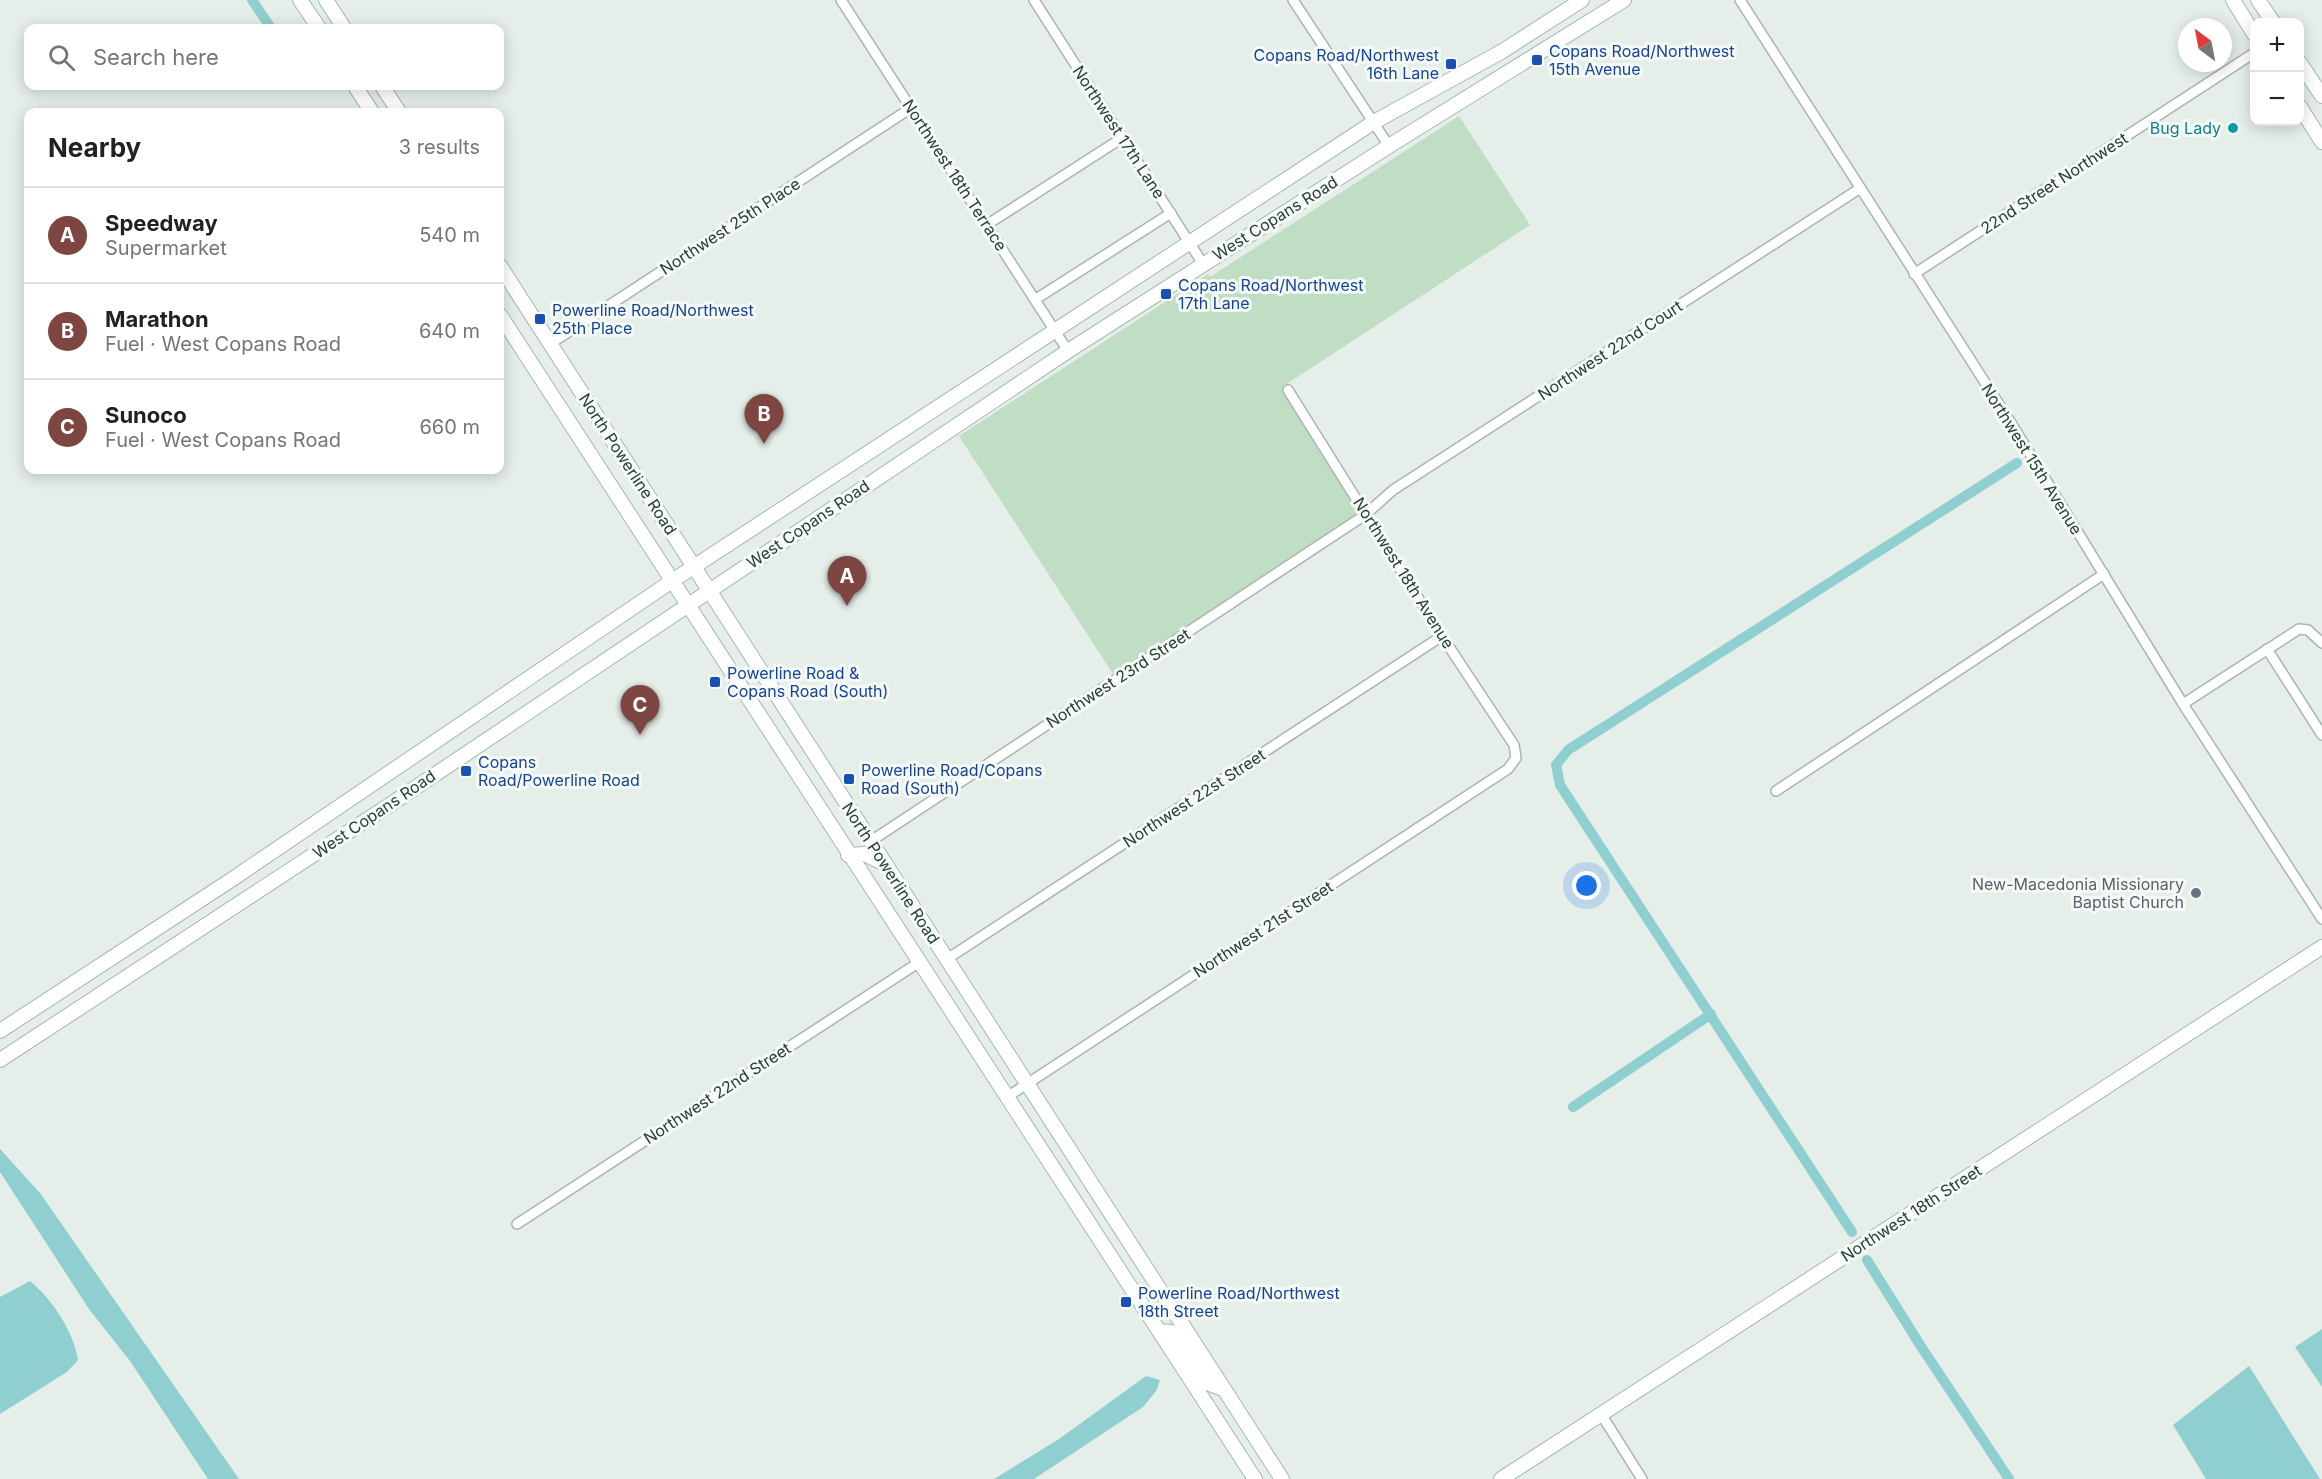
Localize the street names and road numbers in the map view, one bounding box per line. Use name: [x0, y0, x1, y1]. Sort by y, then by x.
street label: Northwest 17th Lane: [1069, 62, 1169, 202]
street label: Northwest 18th Terrace: [898, 95, 1012, 255]
street label: 22nd Street Northwest: [1977, 128, 2131, 238]
street label: West Copans Road: [1209, 171, 1341, 265]
street label: Northwest 25th Place: [656, 173, 804, 279]
street label: Northwest 22nd Court: [1534, 296, 1686, 404]
street label: Northwest 15th Avenue: [1977, 380, 2087, 538]
street label: North Powerline Road: [575, 390, 681, 538]
street label: West Copans Road: [743, 476, 873, 572]
street label: Northwest 18th Avenue: [1349, 494, 1459, 652]
street label: Northwest 23rd Street: [1042, 624, 1194, 732]
street label: Northwest 22st Street: [1119, 744, 1269, 852]
street label: West Copans Road: [309, 766, 439, 862]
street label: North Powerline Road: [838, 799, 944, 947]
street label: Northwest 21st Street: [1189, 876, 1337, 982]
street label: Northwest 22nd Street: [640, 1038, 794, 1148]
street label: Northwest 18th Street: [1837, 1160, 1985, 1266]

